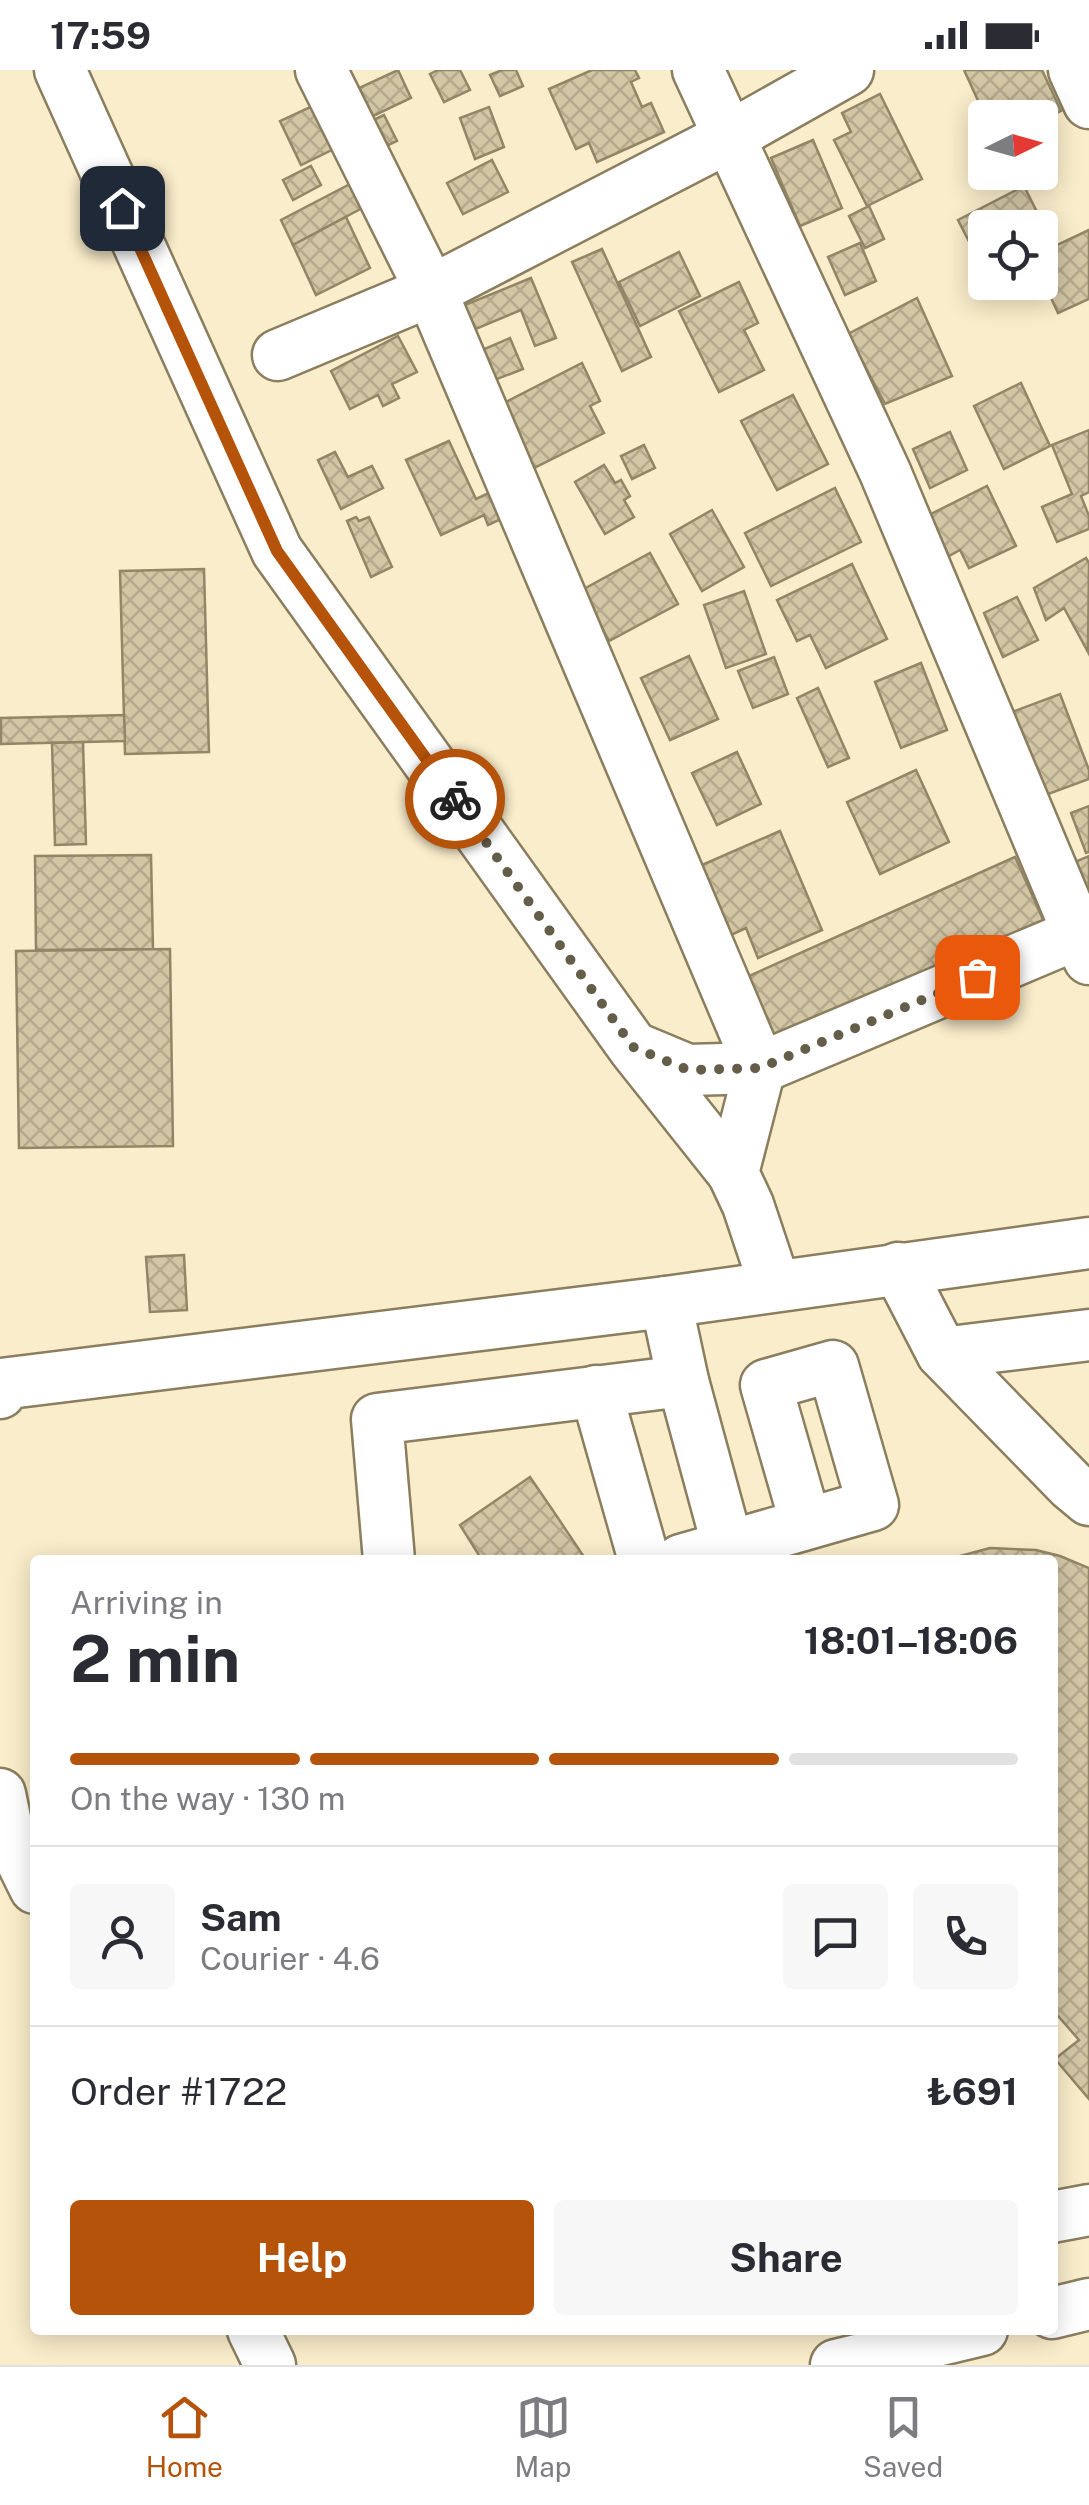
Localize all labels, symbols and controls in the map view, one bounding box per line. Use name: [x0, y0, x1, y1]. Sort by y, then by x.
text: 17:59: [50, 13, 151, 58]
north arrow: [968, 100, 1058, 190]
map controls: [968, 100, 1058, 300]
pin: [80, 166, 165, 251]
icon: home: [95, 181, 150, 236]
button: locate: [968, 210, 1058, 300]
courier: [405, 749, 505, 849]
icon: bike: [428, 772, 483, 827]
pin: [935, 935, 1020, 1020]
icon: bag: [950, 950, 1005, 1005]
text: Arriving in: [70, 1584, 223, 1621]
text: 18:01–18:06: [804, 1618, 1018, 1663]
text: 2 min: [70, 1620, 240, 1697]
text: On the way · 130 m: [70, 1780, 345, 1817]
button: person: [70, 1884, 175, 1989]
button: chat: [783, 1884, 888, 1989]
button: phone: [913, 1884, 1018, 1989]
text: Sam: [200, 1895, 282, 1940]
text: Courier · 4.6: [200, 1940, 380, 1977]
text: Order #1722: [70, 2069, 287, 2114]
text: ₺691: [927, 2069, 1018, 2114]
button: Help: [70, 2200, 534, 2315]
button: Share: [554, 2200, 1018, 2315]
tab: Home: [146, 2390, 223, 2483]
tab: Map: [515, 2390, 571, 2483]
tab: Saved: [863, 2390, 943, 2483]

